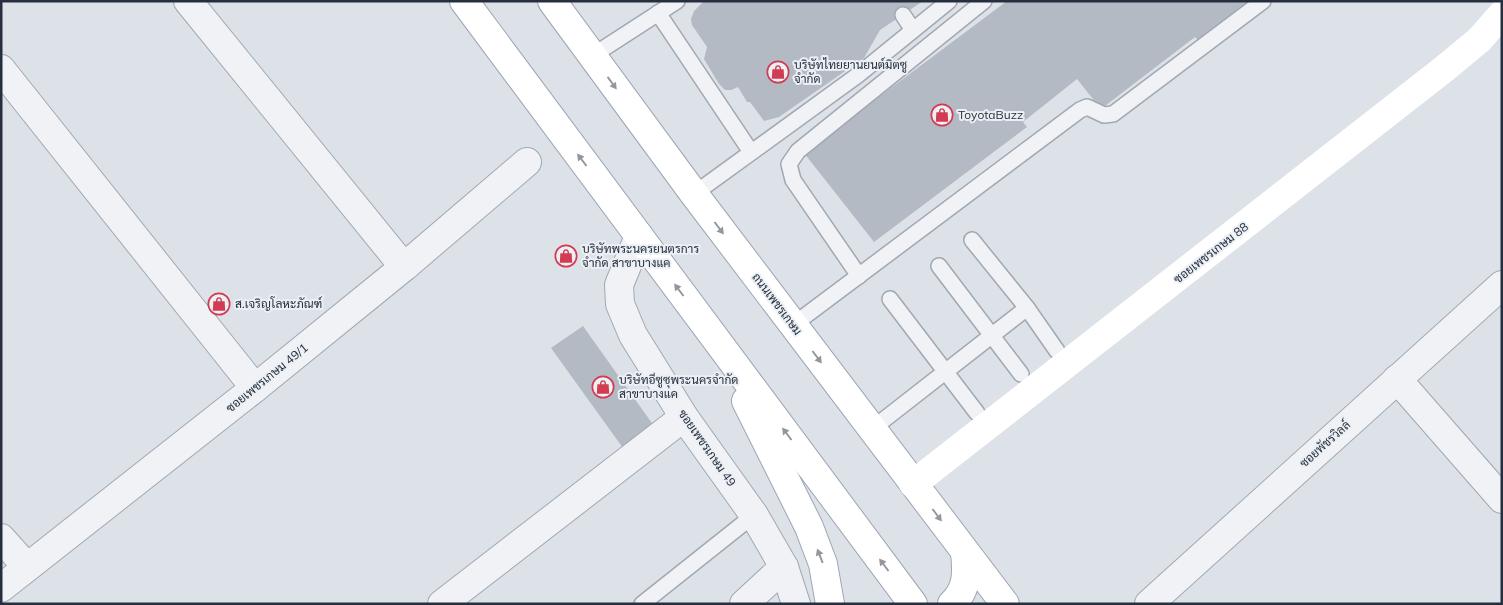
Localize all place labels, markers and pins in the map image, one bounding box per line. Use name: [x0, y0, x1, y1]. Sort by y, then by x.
place label: บริษัทไทยยานยนต์มิตซู จำกัด: [794, 57, 907, 86]
shop icon: บริษัทไทยยานยนต์มิตซู จำกัด: [766, 60, 790, 84]
shop icon: ToyotaBuzz: [930, 103, 954, 127]
place label: ToyotaBuzz: [958, 107, 1023, 122]
place label: บริษัทพระนครยนตรการ จำกัด สาขาบางแค: [582, 241, 699, 270]
shop icon: บริษัทพระนครยนตรการ จำกัด สาขาบางแค: [554, 244, 578, 268]
shop icon: ส.เจริญโลหะภัณฑ์: [207, 292, 231, 316]
place label: ส.เจริญโลหะภัณฑ์: [235, 296, 322, 311]
place label: บริษัทอีซูซุพระนครจำกัด สาขาบางแค: [619, 372, 738, 401]
shop icon: บริษัทอีซูซุพระนครจำกัด สาขาบางแค: [591, 375, 615, 399]

